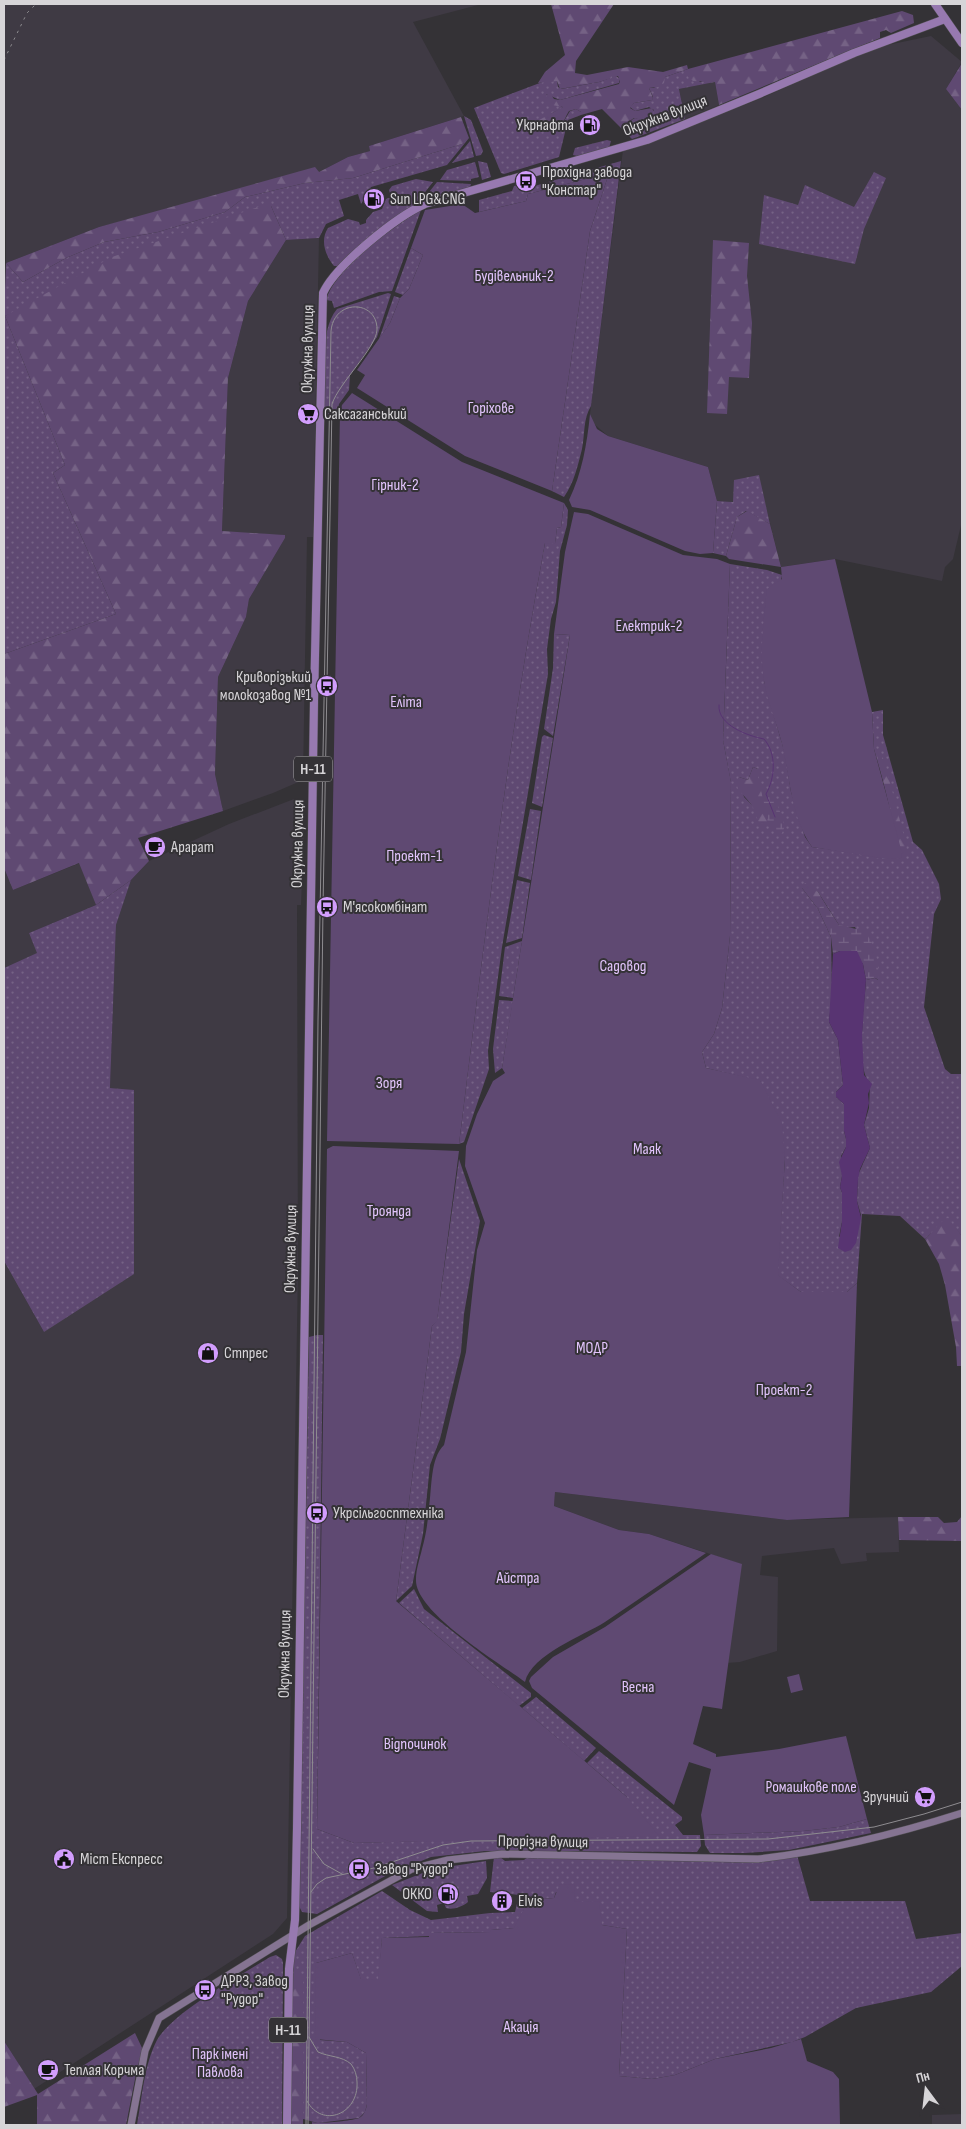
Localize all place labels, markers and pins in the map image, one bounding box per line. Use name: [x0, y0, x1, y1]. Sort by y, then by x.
fuel station icon: Укрнафта: [578, 113, 602, 137]
place label: Укрнафта: [517, 116, 574, 135]
place label: Прохідна завода "Констар": [542, 163, 632, 200]
bus stop icon: Прохідна завода "Констар": [514, 169, 538, 193]
fuel station icon: Sun LPG&CNG: [362, 187, 386, 211]
place label: Sun LPG&CNG: [390, 190, 466, 209]
supermarket icon: Саксаганський: [296, 402, 320, 426]
place label: Саксаганський: [324, 405, 407, 424]
place label: Криворізький молокозавод №1: [220, 668, 311, 705]
bus stop icon: Криворізький молокозавод №1: [315, 674, 339, 698]
cafe icon: Арарат: [143, 835, 167, 859]
place label: Арарат: [170, 838, 214, 857]
bus stop icon: М'ясокомбінат: [315, 895, 339, 919]
place label: М'ясокомбінат: [343, 898, 427, 917]
shop icon: Стпрес: [196, 1341, 220, 1365]
place label: Стпрес: [224, 1344, 268, 1363]
bus stop icon: Укрсільгосптехніка: [305, 1501, 329, 1525]
place label: Укрсільгосптехніка: [333, 1504, 444, 1523]
supermarket icon: Зручний: [913, 1785, 937, 1809]
place label: Зручний: [863, 1788, 909, 1807]
public building icon: Міст Експресс: [52, 1847, 76, 1871]
place label: Міст Експресс: [80, 1850, 163, 1869]
bus stop icon: Завод "Рудор": [347, 1857, 371, 1881]
place label: Завод "Рудор": [375, 1860, 453, 1879]
fuel station icon: ОККО: [436, 1882, 460, 1906]
place label: ОККО: [402, 1885, 432, 1904]
building icon: Elvis: [490, 1889, 514, 1913]
place label: Elvis: [518, 1892, 543, 1911]
place label: ДРРЗ, Завод "Рудор": [221, 1972, 288, 2009]
bus stop icon: ДРРЗ, Завод "Рудор": [193, 1978, 217, 2002]
cafe icon: Теплая Корчма: [36, 2058, 60, 2082]
place label: Теплая Корчма: [64, 2061, 144, 2080]

